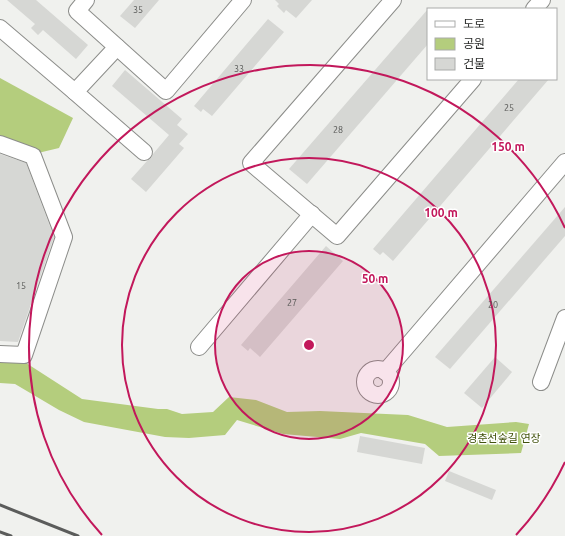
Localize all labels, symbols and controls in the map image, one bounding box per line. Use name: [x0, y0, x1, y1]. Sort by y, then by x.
house number: 35: [133, 5, 143, 15]
legend: [427, 8, 557, 80]
text: 도로: [463, 17, 485, 30]
text: 공원: [463, 37, 485, 50]
text: 건물: [463, 57, 485, 70]
house number: 33: [234, 64, 244, 74]
house number: 25: [504, 103, 514, 113]
house number: 28: [333, 125, 343, 135]
text: 150 m: [491, 140, 525, 153]
text: 100 m: [424, 206, 458, 219]
text: 50 m: [362, 272, 388, 285]
house number: 15: [16, 281, 26, 291]
house number: 27: [287, 298, 297, 308]
house number: 20: [488, 300, 498, 310]
centre of rings: [302, 338, 316, 352]
park label: 경춘선숲길 연장: [467, 432, 541, 444]

